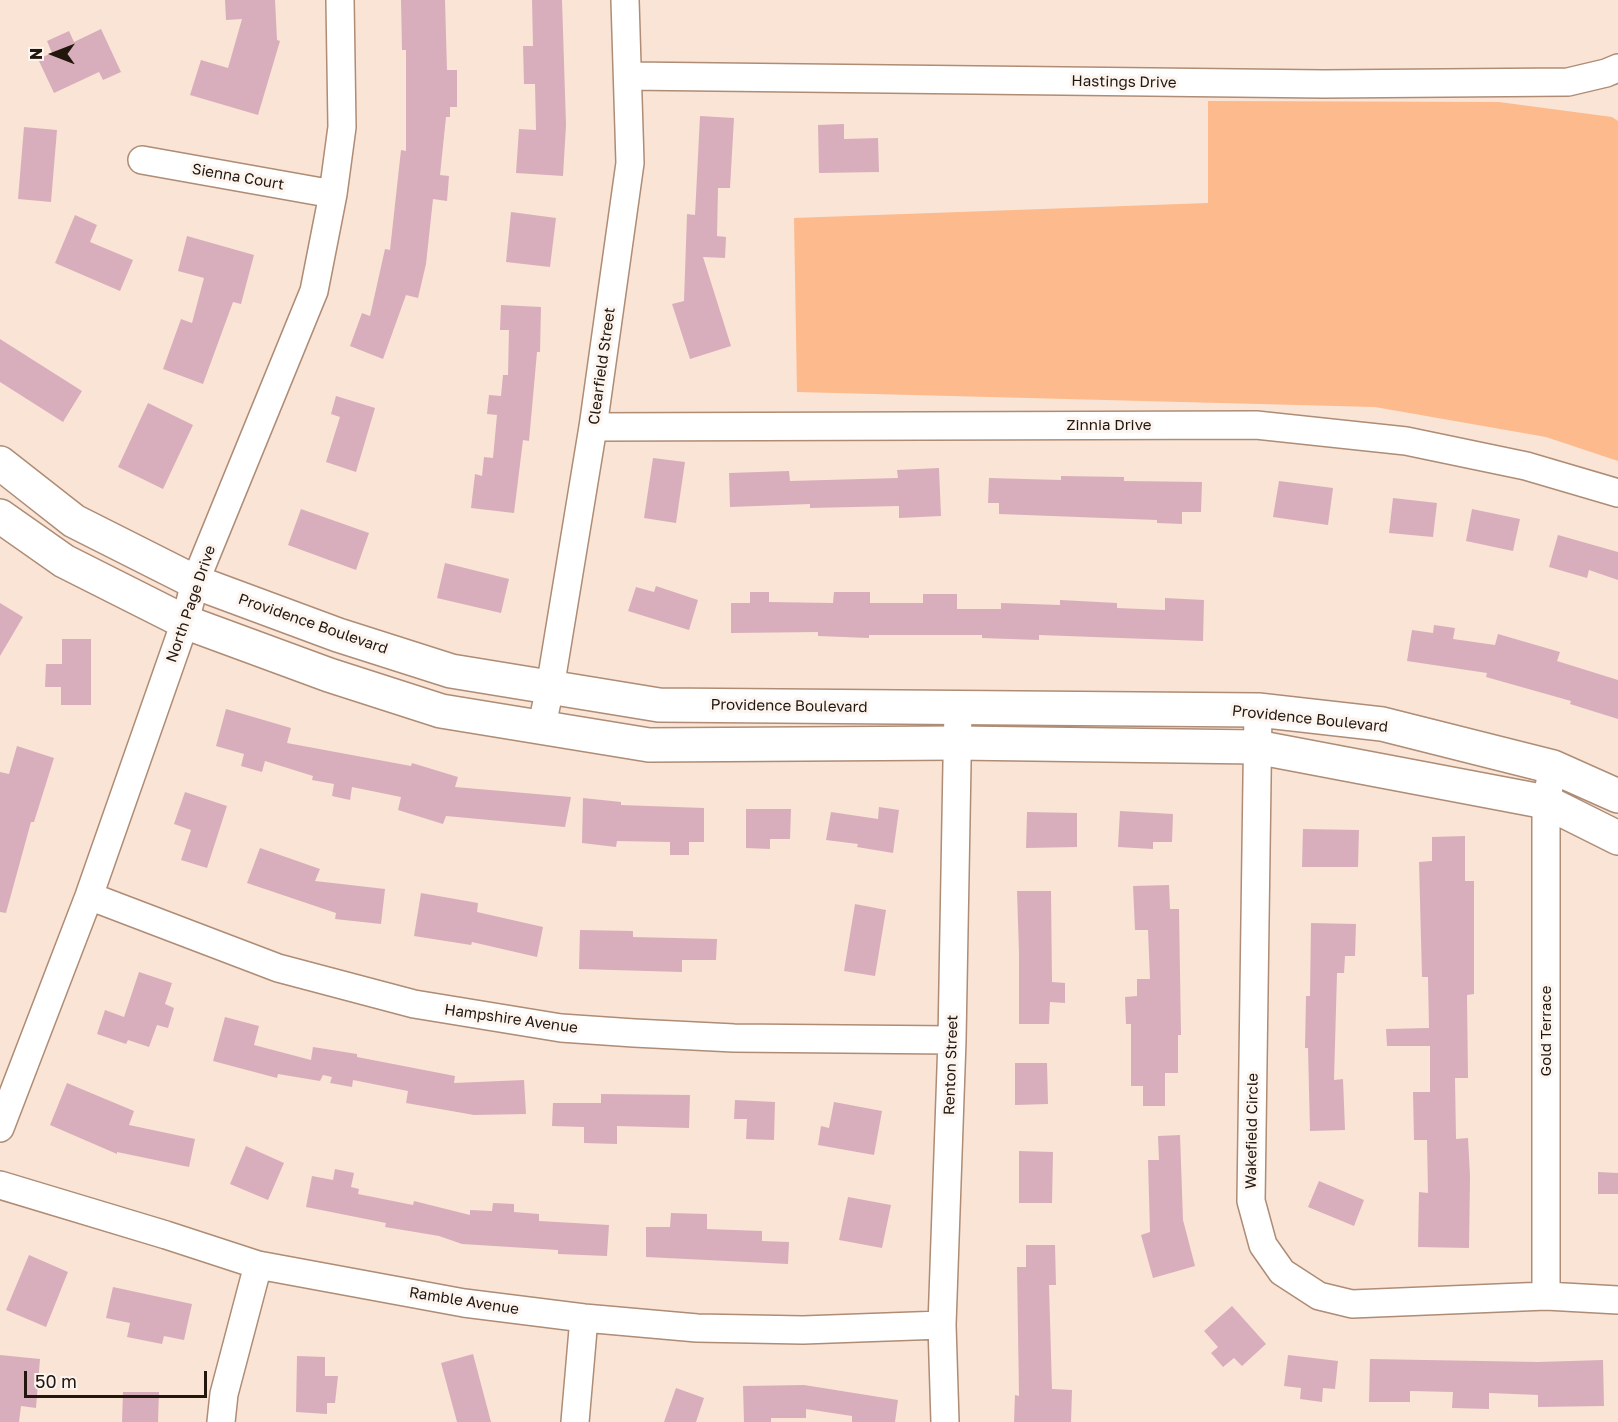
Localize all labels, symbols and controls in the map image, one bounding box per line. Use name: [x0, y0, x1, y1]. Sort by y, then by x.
north arrow: [24, 24, 84, 84]
text: N: [26, 48, 46, 60]
street label: Hastings Drive: [1071, 72, 1177, 92]
street label: Sienna Court: [190, 160, 286, 194]
street label: Clearfield Street: [585, 306, 619, 426]
street label: Zinnia Drive: [1067, 416, 1151, 434]
street label: North Page Drive: [163, 543, 219, 665]
street label: Providence Boulevard: [236, 590, 390, 658]
street label: Providence Boulevard: [710, 696, 868, 716]
street label: Providence Boulevard: [1231, 702, 1389, 736]
street label: Gold Terrace: [1537, 986, 1555, 1076]
street label: Hampshire Avenue: [443, 1001, 579, 1037]
street label: Renton Street: [940, 1015, 962, 1115]
street label: Wakefield Circle: [1242, 1073, 1262, 1189]
street label: Ramble Avenue: [408, 1283, 520, 1319]
scale bar: [27, 1359, 210, 1397]
text: 50 m: [35, 1370, 77, 1392]

